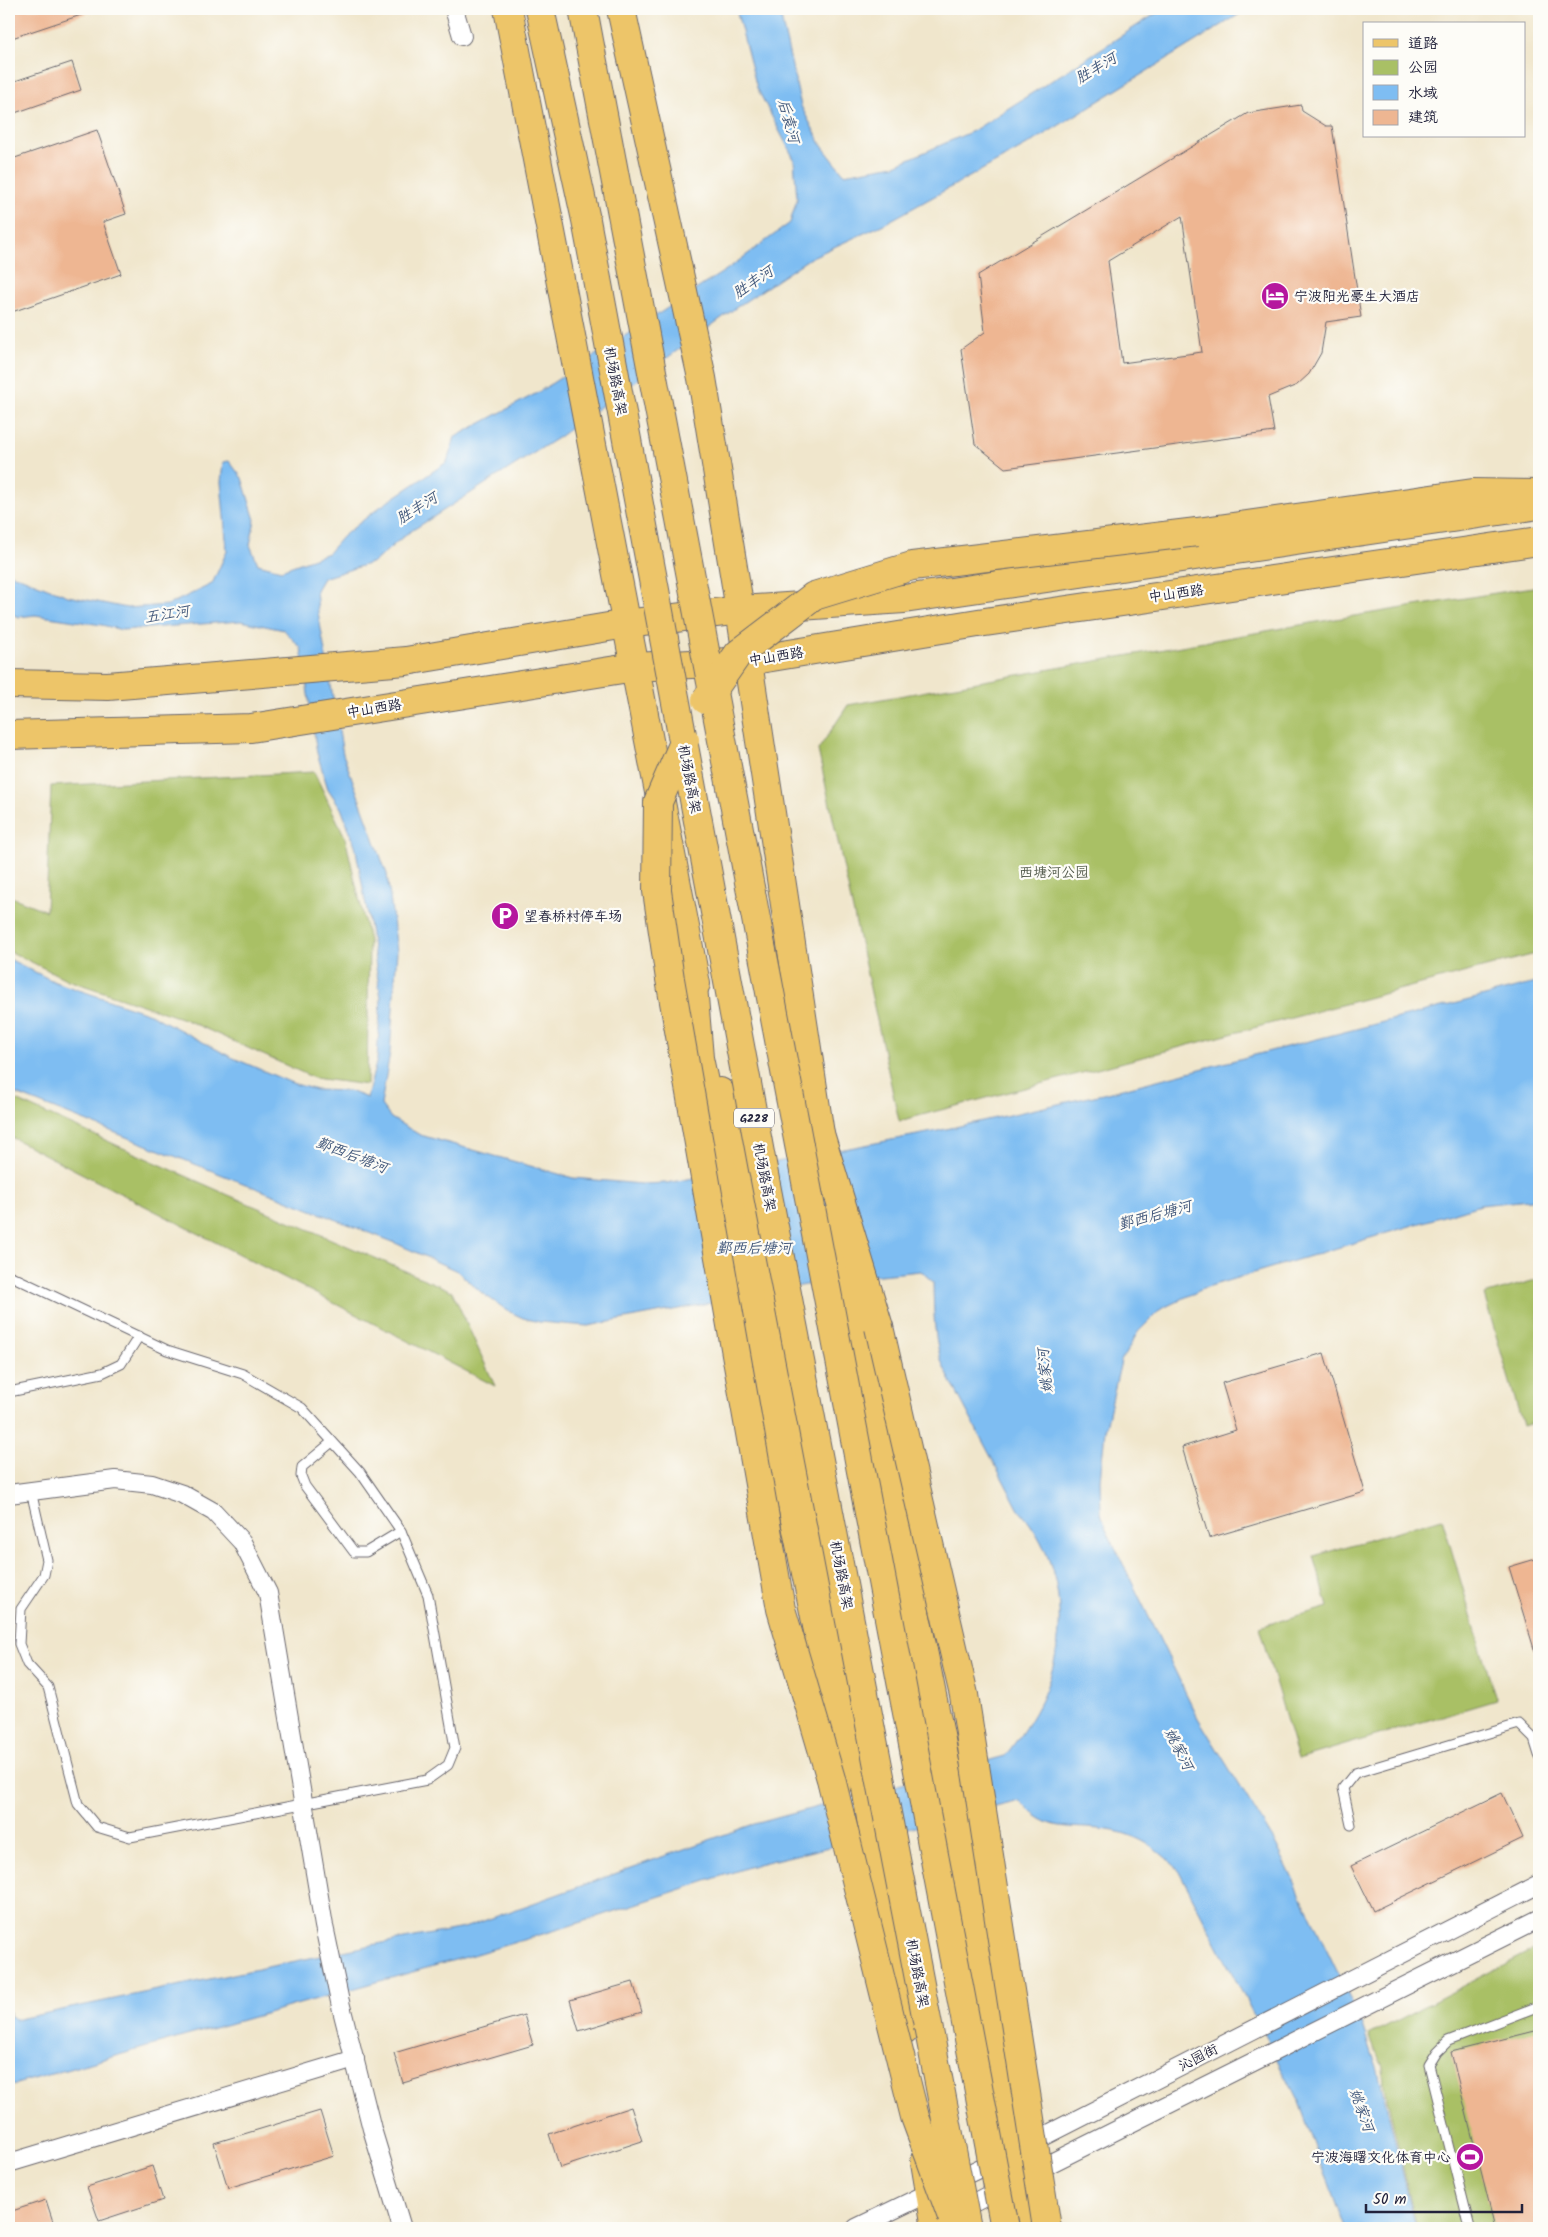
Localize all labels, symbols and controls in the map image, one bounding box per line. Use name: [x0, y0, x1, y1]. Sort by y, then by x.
legend: [1363, 22, 1526, 138]
text: 道路: [1408, 32, 1438, 56]
water label: 胜丰河: [1071, 45, 1125, 91]
text: 公园: [1408, 56, 1438, 80]
text: 水域: [1408, 82, 1438, 106]
water label: 后袁河: [771, 96, 806, 149]
text: 建筑: [1408, 106, 1438, 130]
water label: 胜丰河: [728, 259, 781, 305]
hotel icon: 宁波阳光豪生大酒店: [1260, 281, 1290, 311]
place label: 宁波阳光豪生大酒店: [1294, 286, 1420, 308]
street label: 机场路高架: [598, 345, 632, 418]
water label: 胜丰河: [392, 485, 446, 531]
street label: 中山西路: [1147, 579, 1205, 609]
water label: 五江河: [143, 599, 194, 630]
street label: 中山西路: [747, 642, 806, 672]
street label: 中山西路: [345, 694, 404, 724]
street label: 机场路高架: [672, 743, 706, 816]
park label: 西塘河公园: [1019, 862, 1089, 884]
parking icon: 望春桥村停车场: [490, 901, 520, 931]
place label: 望春桥村停车场: [524, 906, 622, 928]
road number: G228: [734, 1108, 774, 1128]
water label: 鄞西后塘河: [312, 1131, 394, 1182]
street label: 机场路高架: [747, 1141, 781, 1214]
water label: 鄞西后塘河: [1116, 1194, 1197, 1237]
water label: 鄞西后塘河: [716, 1237, 794, 1261]
water label: 姚家河: [1031, 1344, 1060, 1395]
street label: 机场路高架: [824, 1539, 858, 1612]
water label: 姚家河: [1157, 1724, 1200, 1778]
street label: 机场路高架: [900, 1937, 934, 2010]
street label: 沁园街: [1175, 2039, 1222, 2077]
water label: 姚家河: [1342, 2085, 1381, 2138]
sports icon: 宁波海曙文化体育中心: [1455, 2142, 1485, 2172]
place label: 宁波海曙文化体育中心: [1311, 2147, 1451, 2169]
scale bar: [1366, 2182, 1522, 2214]
text: 50 m: [1373, 2188, 1407, 2212]

